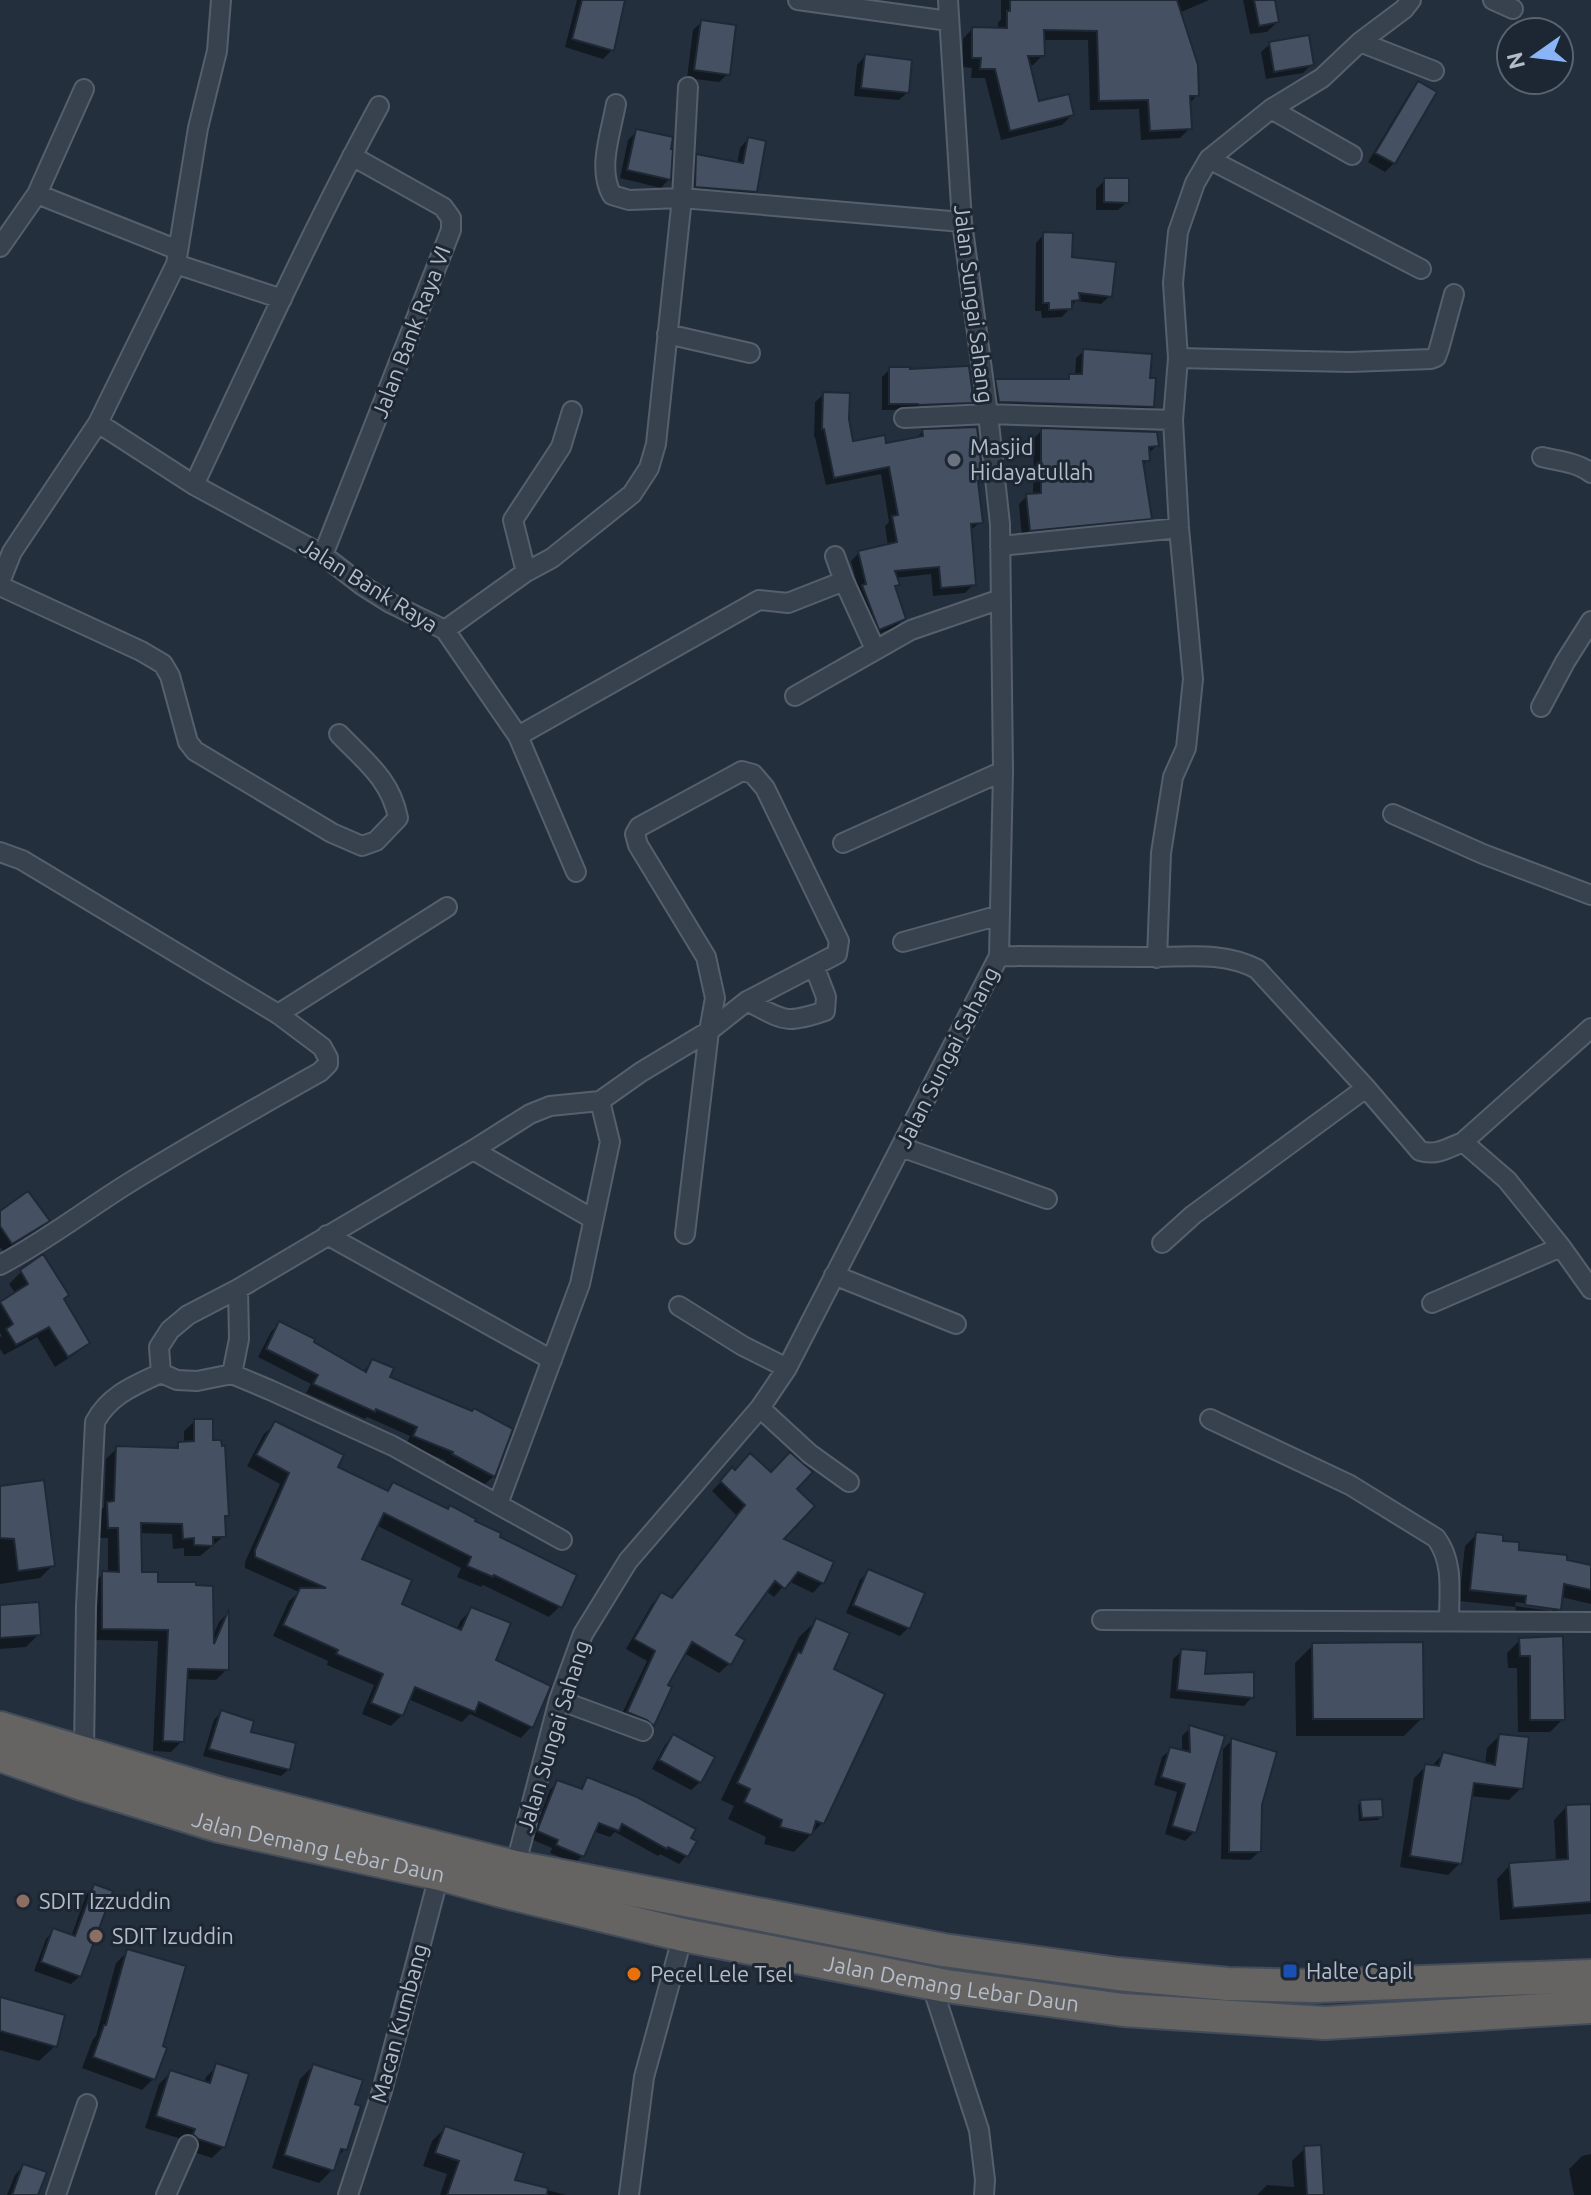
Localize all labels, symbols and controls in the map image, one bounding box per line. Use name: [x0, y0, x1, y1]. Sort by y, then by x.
north arrow: [1495, 16, 1575, 96]
text: N: [1501, 50, 1529, 72]
street label: Jalan Sungai Sahang: [950, 203, 999, 405]
street label: Jalan Bank Raya VI: [366, 242, 455, 421]
place label: Masjid Hidayatullah: [970, 434, 1093, 484]
marker: Masjid Hidayatullah: [945, 451, 963, 469]
street label: Jalan Bank Raya: [296, 532, 443, 637]
street label: Jalan Sungai Sahang: [890, 962, 1003, 1151]
street label: Jalan Sungai Sahang: [511, 1637, 594, 1835]
street label: Jalan Demang Lebar Daun: [189, 1806, 447, 1887]
place label: SDIT Izzuddin: [39, 1888, 171, 1913]
marker: SDIT Izzuddin: [14, 1892, 32, 1910]
place label: SDIT Izuddin: [112, 1923, 234, 1948]
marker: SDIT Izuddin: [87, 1927, 105, 1945]
street label: Macan Kumbang: [365, 1941, 432, 2105]
street label: Jalan Demang Lebar Daun: [822, 1950, 1081, 2016]
place label: Halte Capil: [1306, 1958, 1413, 1983]
place label: Pecel Lele Tsel: [650, 1961, 793, 1986]
marker: Halte Capil: [1281, 1962, 1299, 1980]
marker: Pecel Lele Tsel: [625, 1965, 643, 1983]

